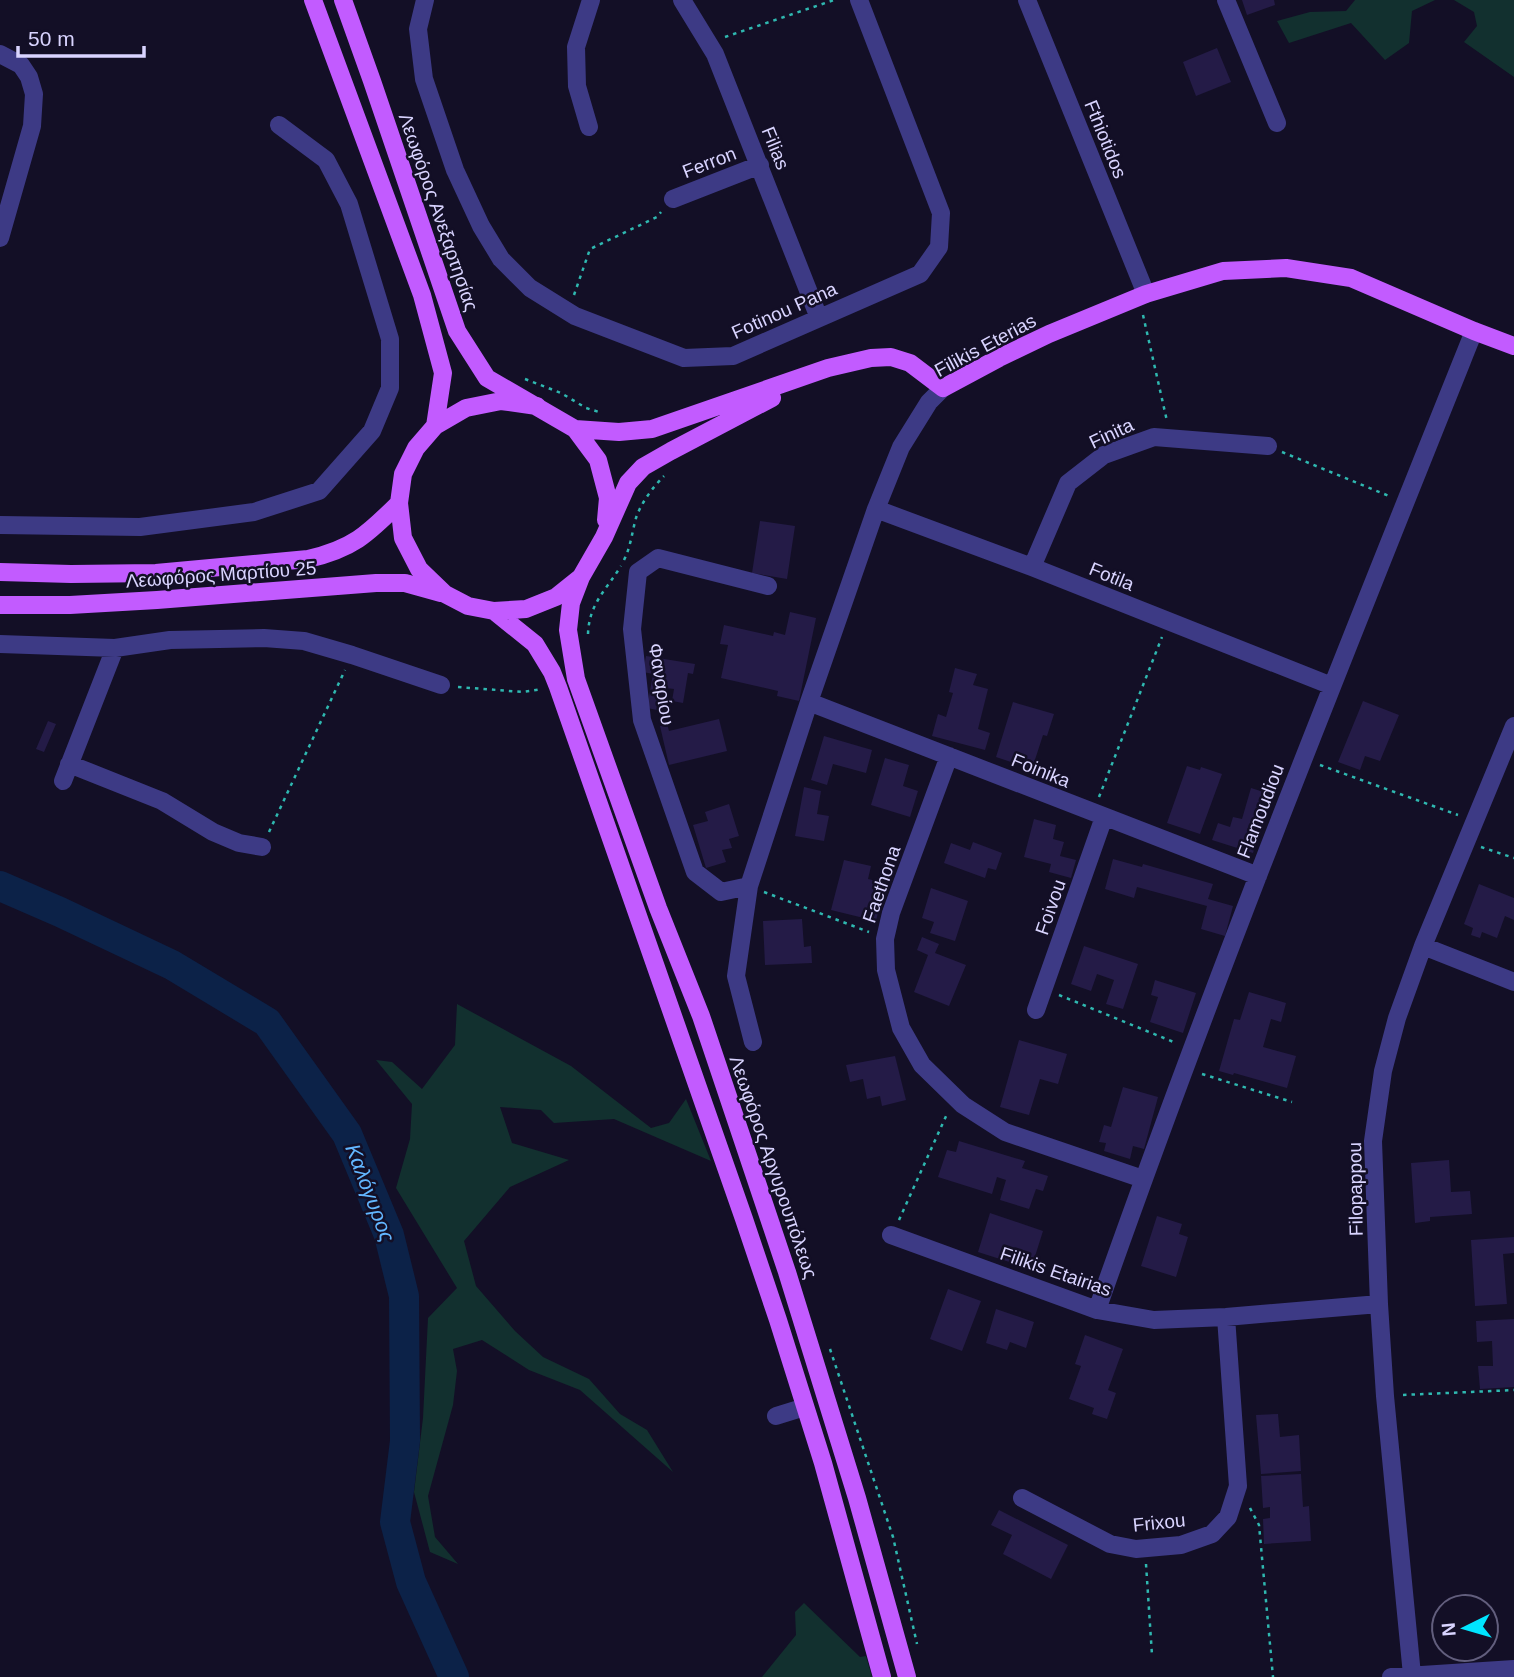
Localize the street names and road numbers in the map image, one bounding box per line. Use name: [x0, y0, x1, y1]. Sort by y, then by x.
street label: Fthiotidos: [1080, 97, 1131, 181]
street label: Λεωφόρος Ανεξαρτησίας: [395, 111, 482, 314]
street label: Filias: [757, 124, 794, 173]
street label: Ferron: [679, 143, 739, 182]
street label: Fotinou Pana: [728, 278, 840, 343]
street label: Filikis Eterias: [931, 310, 1040, 381]
street label: Finita: [1086, 414, 1137, 453]
street label: Λεωφόρος Μαρτίου 25: [125, 557, 317, 592]
street label: Fotila: [1086, 558, 1138, 595]
street label: Φαναρίου: [645, 642, 678, 727]
street label: Foinika: [1008, 749, 1074, 792]
street label: Flamoudiou: [1233, 761, 1288, 861]
street label: Faethona: [858, 842, 905, 926]
street label: Foivou: [1031, 877, 1070, 938]
street label: Λεωφόρος Αργυρουπόλεως: [725, 1053, 822, 1281]
street label: Filopappou: [1344, 1142, 1367, 1236]
street label: Filikis Etairias: [998, 1243, 1114, 1300]
street label: Frixou: [1132, 1509, 1186, 1536]

